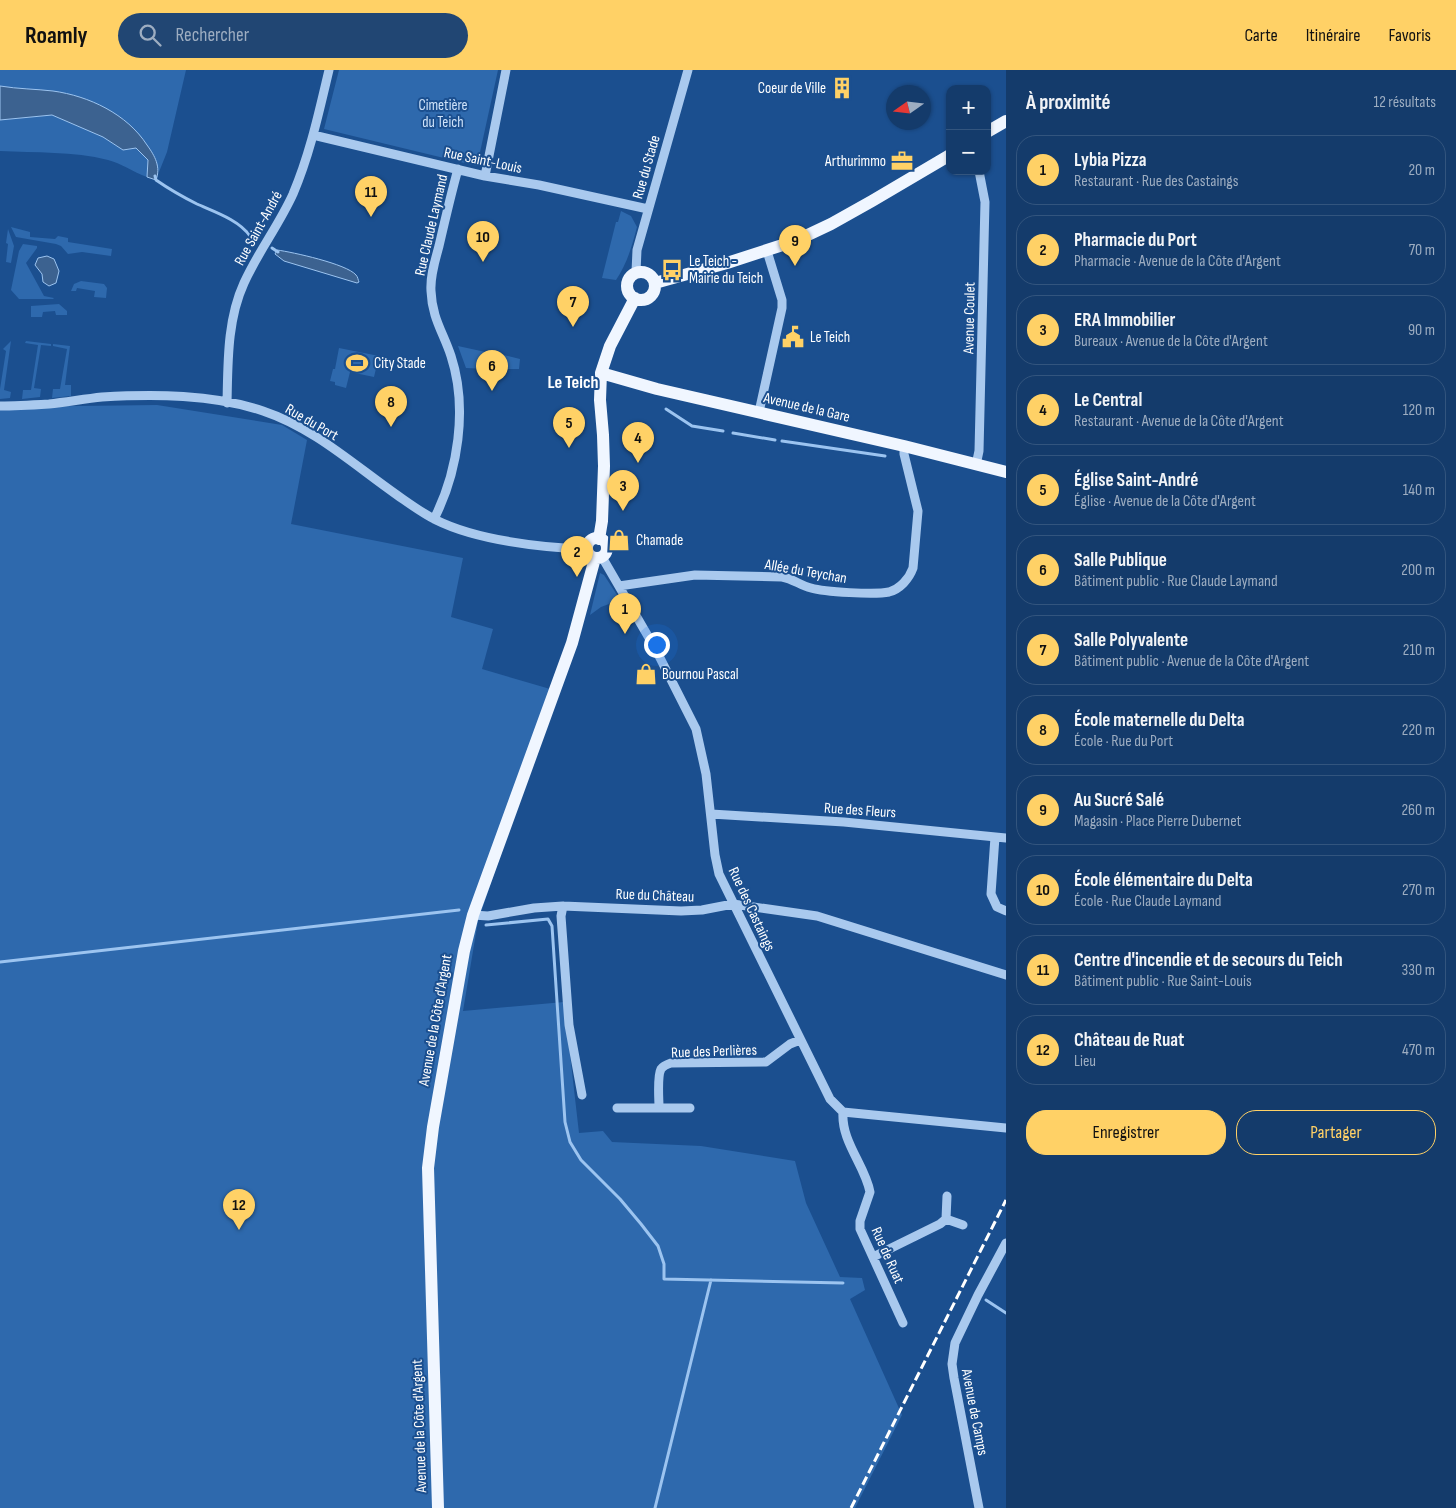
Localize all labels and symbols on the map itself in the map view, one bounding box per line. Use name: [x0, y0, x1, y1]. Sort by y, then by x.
building icon: Coeur de Ville: [829, 75, 855, 101]
place label: Coeur de Ville: [758, 79, 826, 98]
north arrow: [886, 85, 931, 130]
park label: Cimetière du Teich: [418, 96, 468, 132]
street label: Rue du Stade: [628, 133, 665, 201]
street label: Rue Saint-Louis: [442, 143, 524, 178]
office icon: Arthurimmo: [889, 148, 915, 174]
place label: Arthurimmo: [824, 152, 886, 171]
street label: Rue Claude Laymand: [411, 173, 452, 278]
pin: 11: [355, 176, 387, 217]
street label: Rue Saint-André: [230, 188, 287, 269]
pin: 10: [467, 221, 499, 262]
pin: 9: [779, 225, 811, 266]
place label: Le Teich - Mairie du Teich: [689, 252, 763, 288]
bus stop icon: Le Teich - Mairie du Teich: [659, 257, 685, 283]
street label: Avenue Coulet: [959, 281, 980, 355]
pin: 7: [557, 286, 589, 327]
public building icon: Le Teich: [780, 324, 806, 350]
place label: Le Teich: [810, 328, 850, 347]
sports icon: City Stade: [344, 350, 370, 376]
pin: 6: [476, 350, 508, 391]
place label: City Stade: [374, 354, 426, 373]
district label: Le Teich: [547, 372, 599, 393]
pin: 8: [375, 386, 407, 427]
street label: Avenue de la Gare: [761, 388, 852, 427]
street label: Rue du Port: [282, 400, 342, 445]
pin: 5: [553, 407, 585, 448]
pin: 4: [622, 422, 654, 463]
pin: 3: [607, 470, 639, 511]
shop icon: Chamade: [606, 527, 632, 553]
place label: Chamade: [636, 531, 683, 550]
pin: 2: [561, 536, 593, 577]
street label: Allée du Teychan: [762, 555, 848, 588]
pin: 1: [609, 593, 641, 634]
your location: [644, 632, 670, 658]
shop icon: Bournou Pascal: [633, 661, 659, 687]
place label: Bournou Pascal: [662, 665, 738, 684]
street label: Rue des Fleurs: [823, 799, 897, 822]
street label: Rue des Castaings: [724, 864, 779, 954]
street label: Rue du Château: [615, 885, 695, 906]
street label: Avenue de la Côte d'Argent: [414, 952, 456, 1088]
street label: Rue des Perlières: [671, 1041, 757, 1062]
pin: 12: [223, 1189, 255, 1230]
street label: Rue de Ruat: [867, 1224, 909, 1287]
street label: Avenue de la Côte d'Argent: [408, 1359, 431, 1494]
street label: Avenue de Camps: [957, 1366, 992, 1457]

